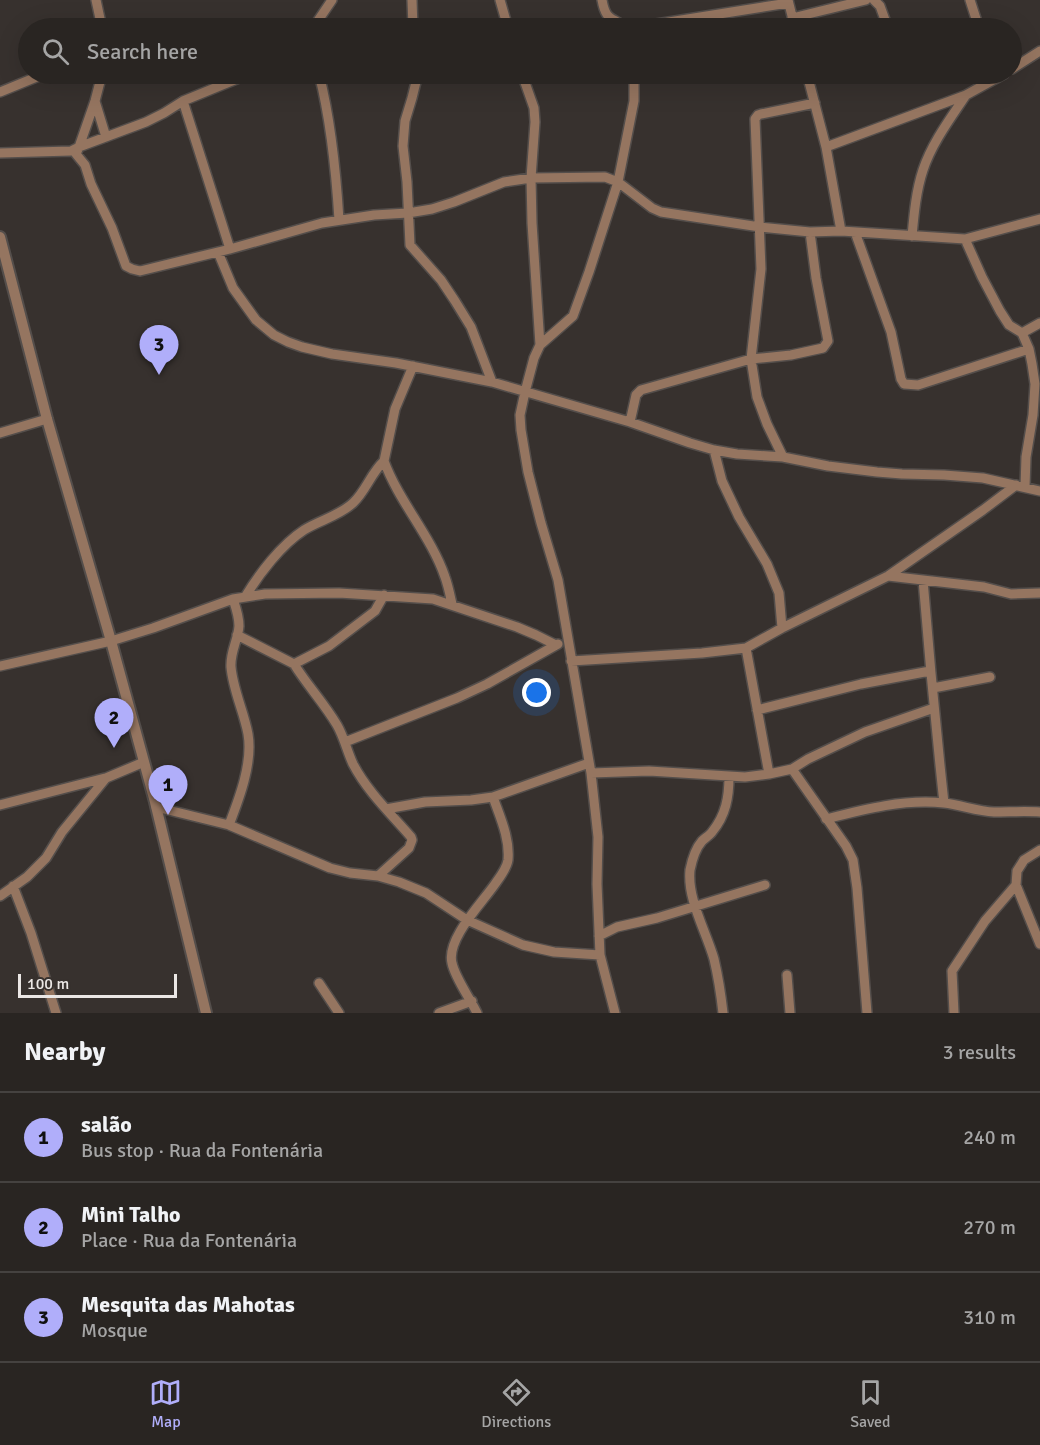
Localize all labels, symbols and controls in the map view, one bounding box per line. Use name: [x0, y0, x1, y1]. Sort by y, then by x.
search box: [18, 18, 1022, 84]
icon: search: [39, 35, 72, 68]
text: Search here: [87, 38, 198, 65]
pin: 3: [140, 326, 178, 375]
your location: [522, 678, 551, 707]
pin: 2: [94, 698, 134, 748]
pin: 1: [148, 766, 188, 815]
scale bar: [18, 971, 177, 998]
text: 100 m: [27, 974, 69, 994]
text: Nearby: [24, 1036, 105, 1068]
text: 3 results: [943, 1040, 1016, 1065]
text: salão: [81, 1111, 132, 1138]
text: 1: [38, 1125, 49, 1150]
text: 240 m: [963, 1125, 1016, 1150]
text: Bus stop · Rua da Fontenária: [81, 1138, 323, 1163]
text: Mini Talho: [81, 1201, 181, 1228]
text: 2: [38, 1215, 49, 1240]
text: 270 m: [963, 1215, 1016, 1240]
text: Place · Rua da Fontenária: [81, 1228, 297, 1253]
text: Mesquita das Mahotas: [81, 1291, 295, 1318]
text: 3: [38, 1305, 49, 1330]
text: 310 m: [963, 1305, 1016, 1330]
text: Mosque: [81, 1318, 148, 1343]
tab: Map: [149, 1376, 182, 1432]
tab: Directions: [481, 1376, 551, 1432]
tab: Saved: [850, 1376, 891, 1432]

